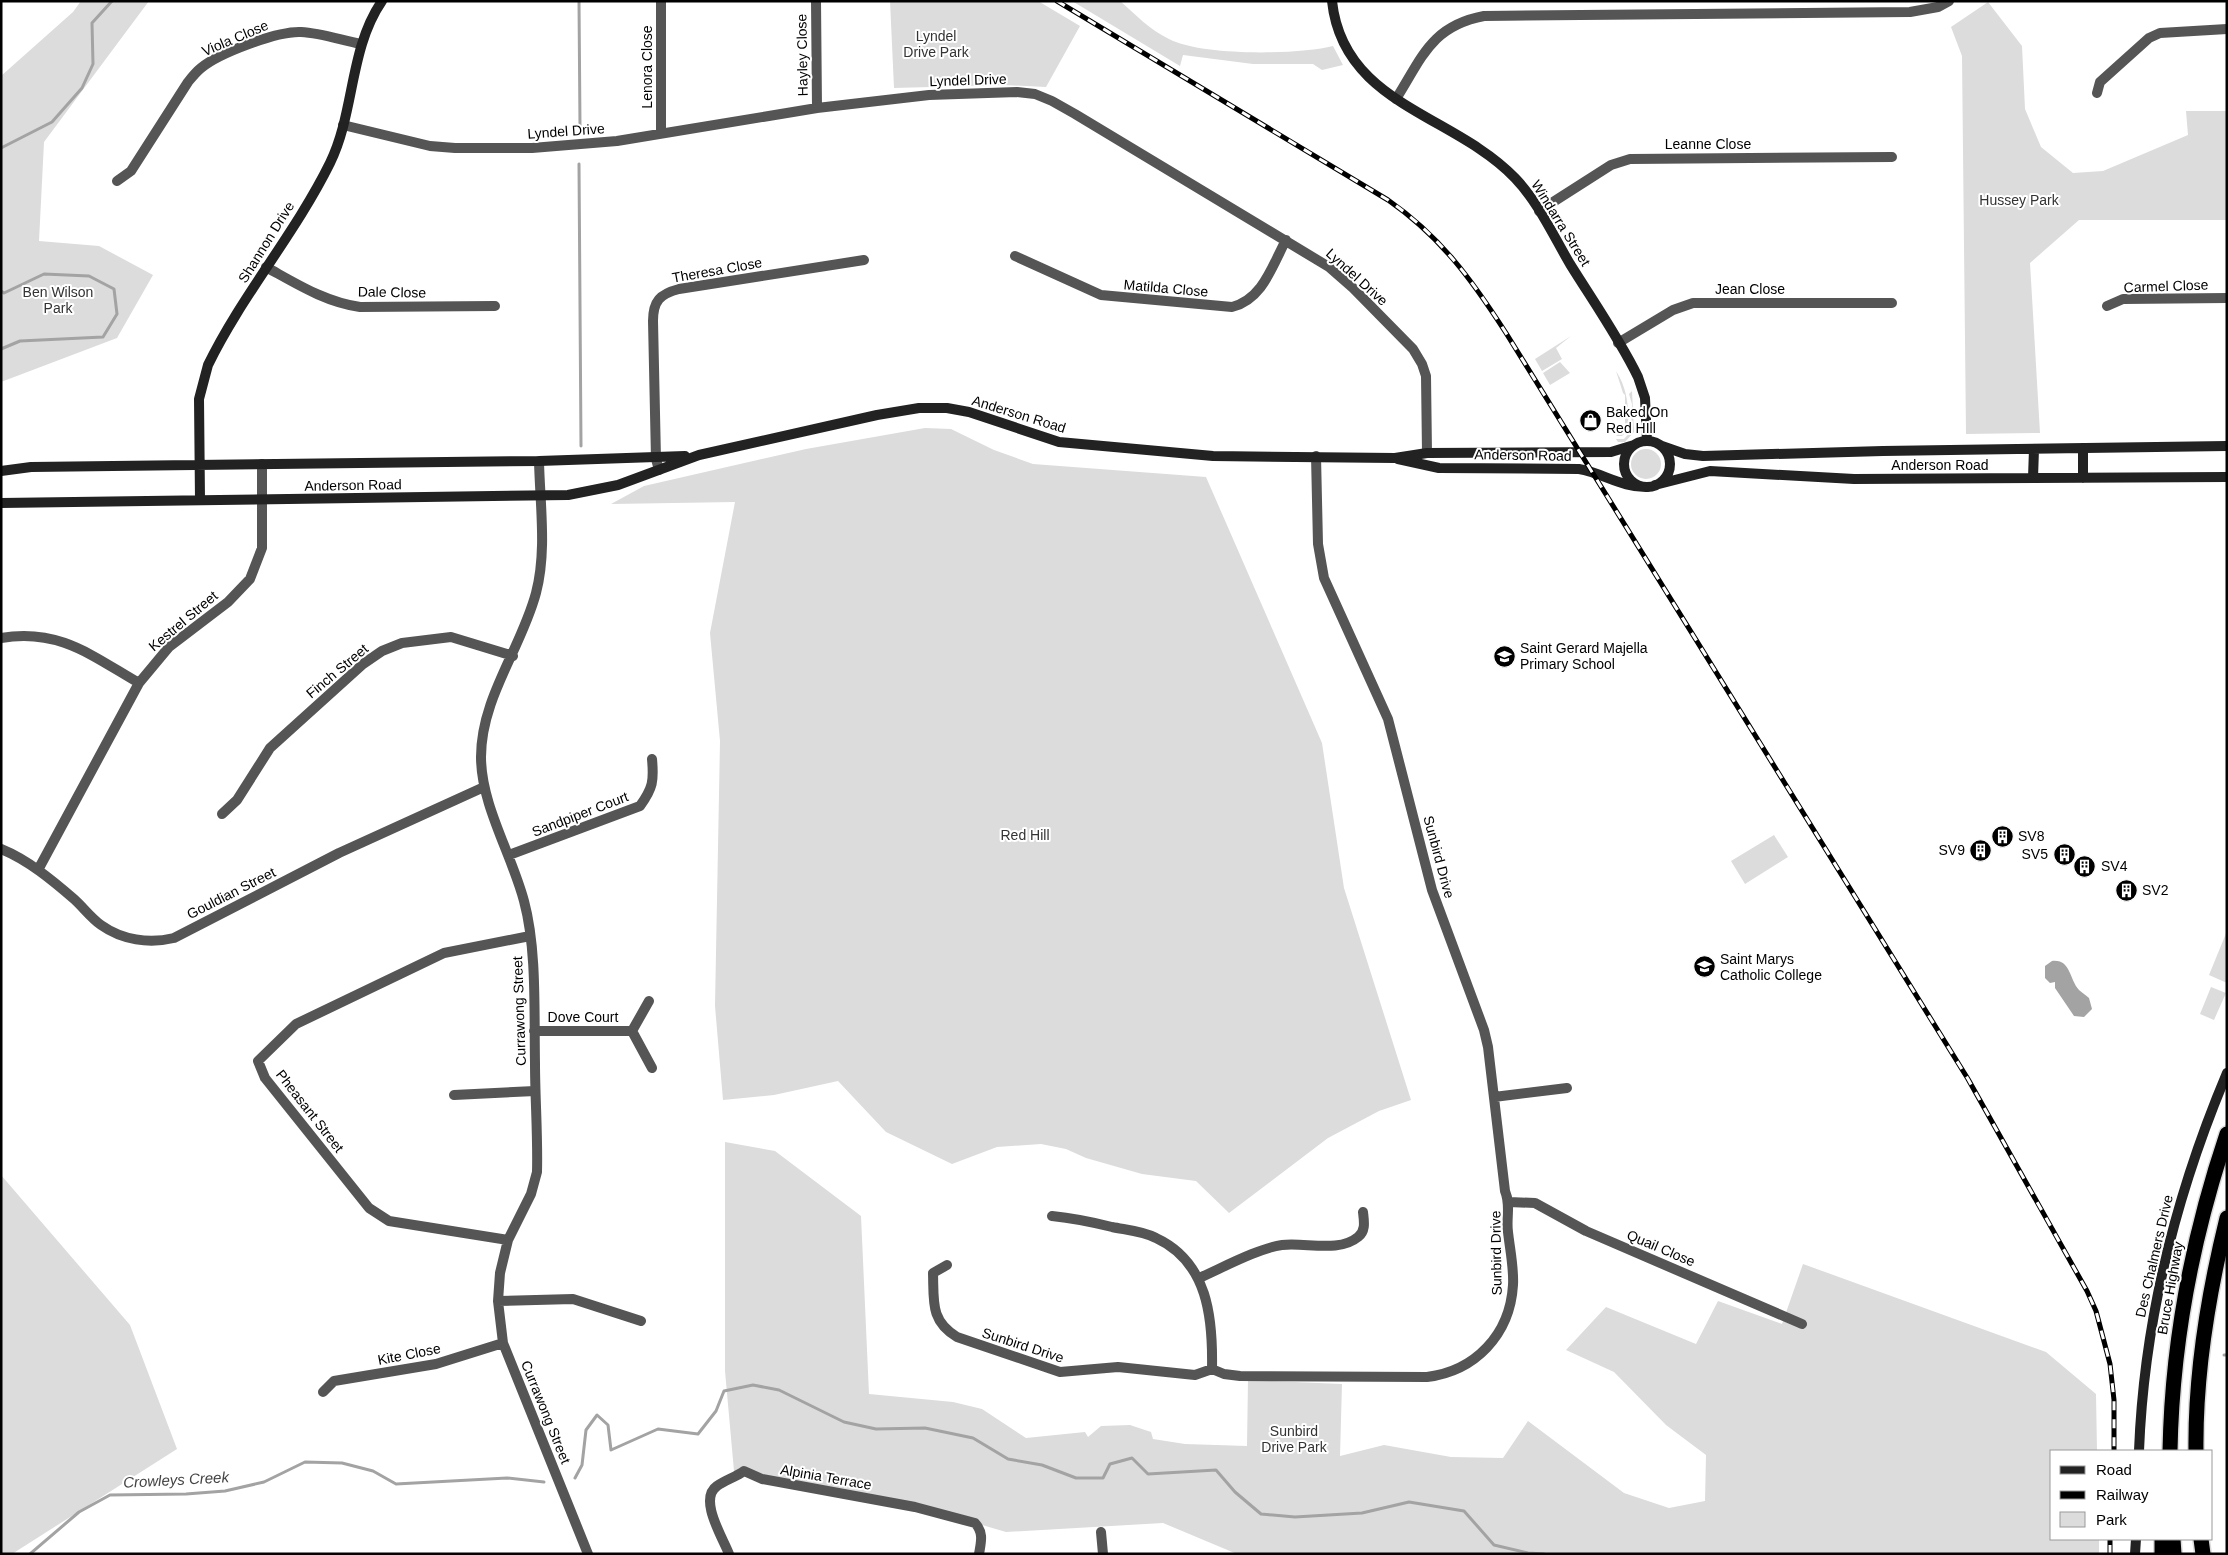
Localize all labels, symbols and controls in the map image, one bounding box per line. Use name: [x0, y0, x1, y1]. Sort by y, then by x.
street label: Hayley Close: [793, 13, 811, 96]
street label: Viola Close: [199, 17, 271, 59]
street label: Lenora Close: [639, 25, 655, 109]
park label: Lyndel Drive Park: [903, 28, 970, 60]
street label: Lyndel Drive: [929, 71, 1007, 89]
street label: Lyndel Drive: [527, 120, 605, 142]
street label: Leanne Close: [1665, 136, 1751, 152]
street label: Windarra Street: [1528, 177, 1594, 269]
park label: Hussey Park: [1979, 192, 2060, 208]
street label: Shannon Drive: [235, 198, 297, 286]
street label: Lyndel Drive: [1323, 245, 1391, 309]
street label: Theresa Close: [671, 254, 763, 286]
street label: Matilda Close: [1123, 276, 1209, 300]
street label: Carmel Close: [2123, 277, 2209, 295]
street label: Jean Close: [1715, 281, 1785, 297]
street label: Dale Close: [358, 283, 427, 301]
park label: Ben Wilson Park: [23, 284, 93, 316]
street label: Anderson Road: [970, 392, 1068, 436]
place label: Baked On Red HIll: [1606, 404, 1668, 436]
shop icon: Baked On Red HIll: [1578, 408, 1602, 432]
street label: Anderson Road: [1474, 446, 1572, 464]
street label: Anderson Road: [1891, 457, 1989, 473]
street label: Anderson Road: [304, 476, 402, 494]
street label: Kestrel Street: [145, 588, 221, 654]
place label: Saint Gerard Majella Primary School: [1520, 640, 1648, 672]
street label: Finch Street: [303, 641, 371, 701]
school or university icon: Saint Gerard Majella Primary School: [1492, 644, 1516, 668]
street label: Sandpiper Court: [530, 788, 631, 840]
street label: Sunbird Drive: [1420, 814, 1458, 900]
building icon: SV8: [1990, 824, 2014, 848]
park label: Red Hill: [1000, 827, 1050, 843]
place label: SV8: [2018, 828, 2045, 844]
building icon: SV9: [1969, 838, 1993, 862]
place label: SV9: [1939, 842, 1965, 858]
building icon: SV5: [2052, 842, 2076, 866]
place label: SV5: [2022, 846, 2048, 862]
building icon: SV4: [2073, 854, 2097, 878]
place label: SV4: [2101, 858, 2128, 874]
street label: Gouldian Street: [184, 864, 278, 922]
building icon: SV2: [2114, 878, 2138, 902]
place label: SV2: [2142, 882, 2169, 898]
place label: Saint Marys Catholic College: [1720, 951, 1822, 983]
school or university icon: Saint Marys Catholic College: [1692, 955, 1716, 979]
street label: Currawong Street: [509, 956, 529, 1066]
street label: Dove Court: [548, 1009, 619, 1025]
street label: Pheasant Street: [273, 1067, 347, 1156]
street label: Des Chalmers Drive: [2132, 1193, 2176, 1319]
street label: Sunbird Drive: [1487, 1210, 1505, 1296]
street label: Quail Close: [1625, 1226, 1698, 1270]
street label: Bruce Highway: [2154, 1240, 2186, 1336]
street label: Sunbird Drive: [980, 1324, 1066, 1366]
street label: Kite Close: [376, 1340, 442, 1368]
street label: Currawong Street: [518, 1358, 574, 1466]
park label: Sunbird Drive Park: [1261, 1423, 1328, 1455]
legend: [2050, 1450, 2213, 1540]
street label: Alpinia Terrace: [779, 1461, 873, 1493]
text: Road: [2096, 1461, 2132, 1478]
water label: Crowleys Creek: [123, 1468, 231, 1491]
text: Railway: [2096, 1486, 2149, 1503]
text: Park: [2096, 1511, 2127, 1528]

